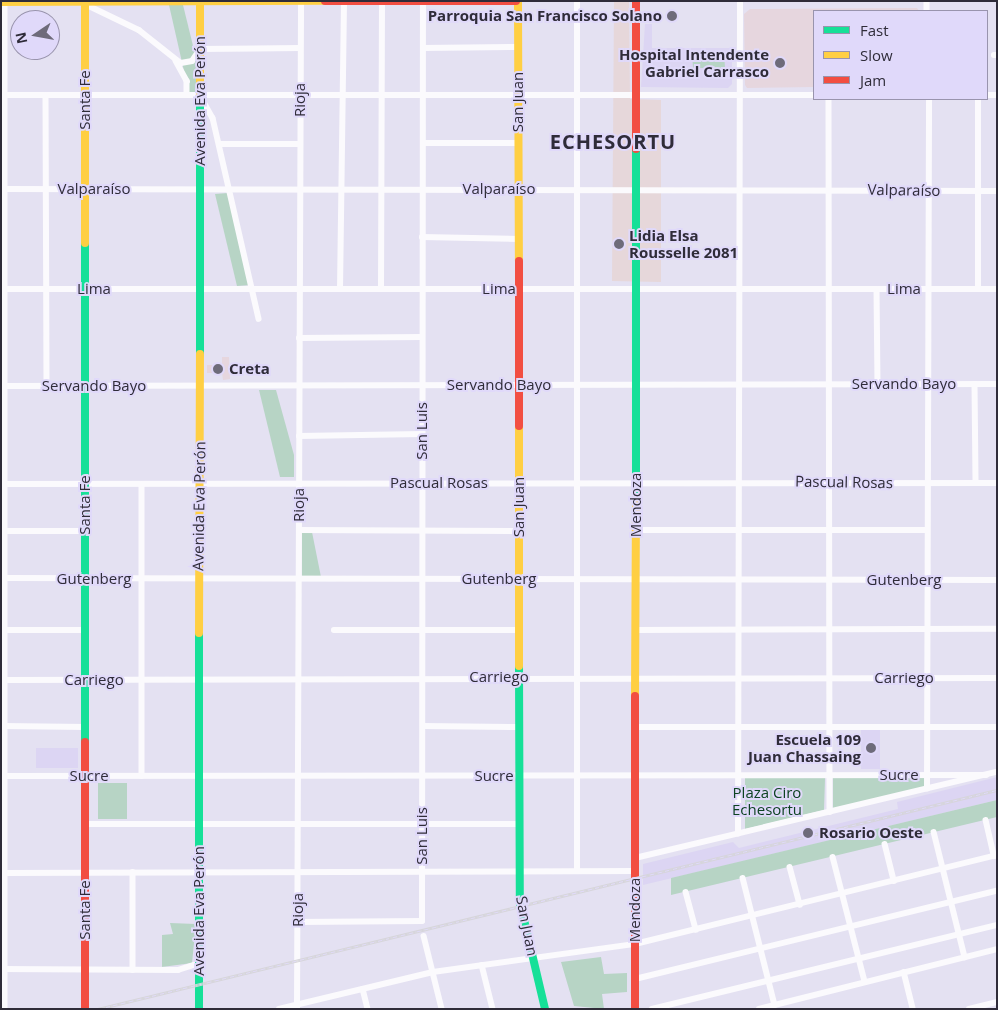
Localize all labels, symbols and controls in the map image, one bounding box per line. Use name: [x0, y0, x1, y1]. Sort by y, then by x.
place label: Parroquia San Francisco Solano: [428, 7, 662, 25]
north arrow: [10, 10, 60, 60]
marker: Parroquia San Francisco Solano: [666, 10, 678, 22]
legend: [813, 10, 988, 100]
text: Fast: [860, 20, 889, 40]
text: N: [10, 30, 31, 46]
street label: Avenida Eva Perón: [191, 36, 209, 166]
place label: Hospital Intendente Gabriel Carrasco: [619, 45, 769, 80]
text: Slow: [860, 45, 893, 65]
marker: Hospital Intendente Gabriel Carrasco: [773, 56, 787, 70]
street label: Santa Fe: [76, 70, 94, 130]
text: Jam: [860, 70, 886, 90]
street label: San Juan: [509, 72, 527, 132]
street label: Rioja: [291, 83, 309, 117]
district label: ECHESORTU: [549, 129, 677, 153]
street label: Valparaíso: [57, 180, 131, 198]
street label: Valparaíso: [462, 180, 536, 198]
street label: Valparaíso: [867, 180, 941, 200]
place label: Lidia Elsa Rousselle 2081: [629, 226, 738, 261]
marker: Lidia Elsa Rousselle 2081: [613, 238, 625, 250]
street label: Lima: [77, 280, 111, 298]
street label: Lima: [482, 280, 516, 298]
street label: Lima: [887, 280, 921, 298]
place label: Creta: [229, 360, 270, 378]
marker: Creta: [211, 362, 225, 376]
street label: Servando Bayo: [852, 375, 956, 393]
street label: Servando Bayo: [447, 376, 551, 394]
street label: Servando Bayo: [42, 377, 146, 395]
street label: San Luis: [413, 402, 431, 460]
street label: Avenida Eva Perón: [189, 441, 209, 571]
street label: Pascual Rosas: [795, 472, 893, 492]
street label: Mendoza: [627, 473, 645, 537]
street label: Pascual Rosas: [390, 474, 488, 492]
street label: Santa Fe: [76, 475, 94, 535]
street label: San Juan: [510, 477, 528, 537]
street label: Rioja: [290, 488, 308, 522]
street label: Gutenberg: [57, 570, 131, 588]
street label: Gutenberg: [462, 570, 536, 588]
street label: Gutenberg: [867, 571, 941, 589]
street label: Carriego: [469, 668, 529, 686]
street label: Carriego: [874, 669, 934, 687]
street label: Carriego: [64, 671, 124, 689]
place label: Escuela 109 Juan Chassaing: [748, 730, 861, 765]
marker: Escuela 109 Juan Chassaing: [865, 742, 877, 754]
street label: Sucre: [879, 766, 919, 784]
street label: Sucre: [69, 767, 109, 785]
street label: Sucre: [474, 767, 514, 785]
park label: Plaza Ciro Echesortu: [732, 783, 802, 818]
street label: San Luis: [413, 807, 431, 865]
place label: Rosario Oeste: [819, 824, 923, 842]
marker: Rosario Oeste: [801, 826, 815, 840]
street label: Avenida Eva Perón: [190, 846, 208, 976]
street label: Mendoza: [626, 878, 644, 942]
street label: Santa Fe: [76, 880, 94, 940]
street label: Rioja: [289, 893, 307, 927]
street label: San Juan: [512, 895, 542, 957]

